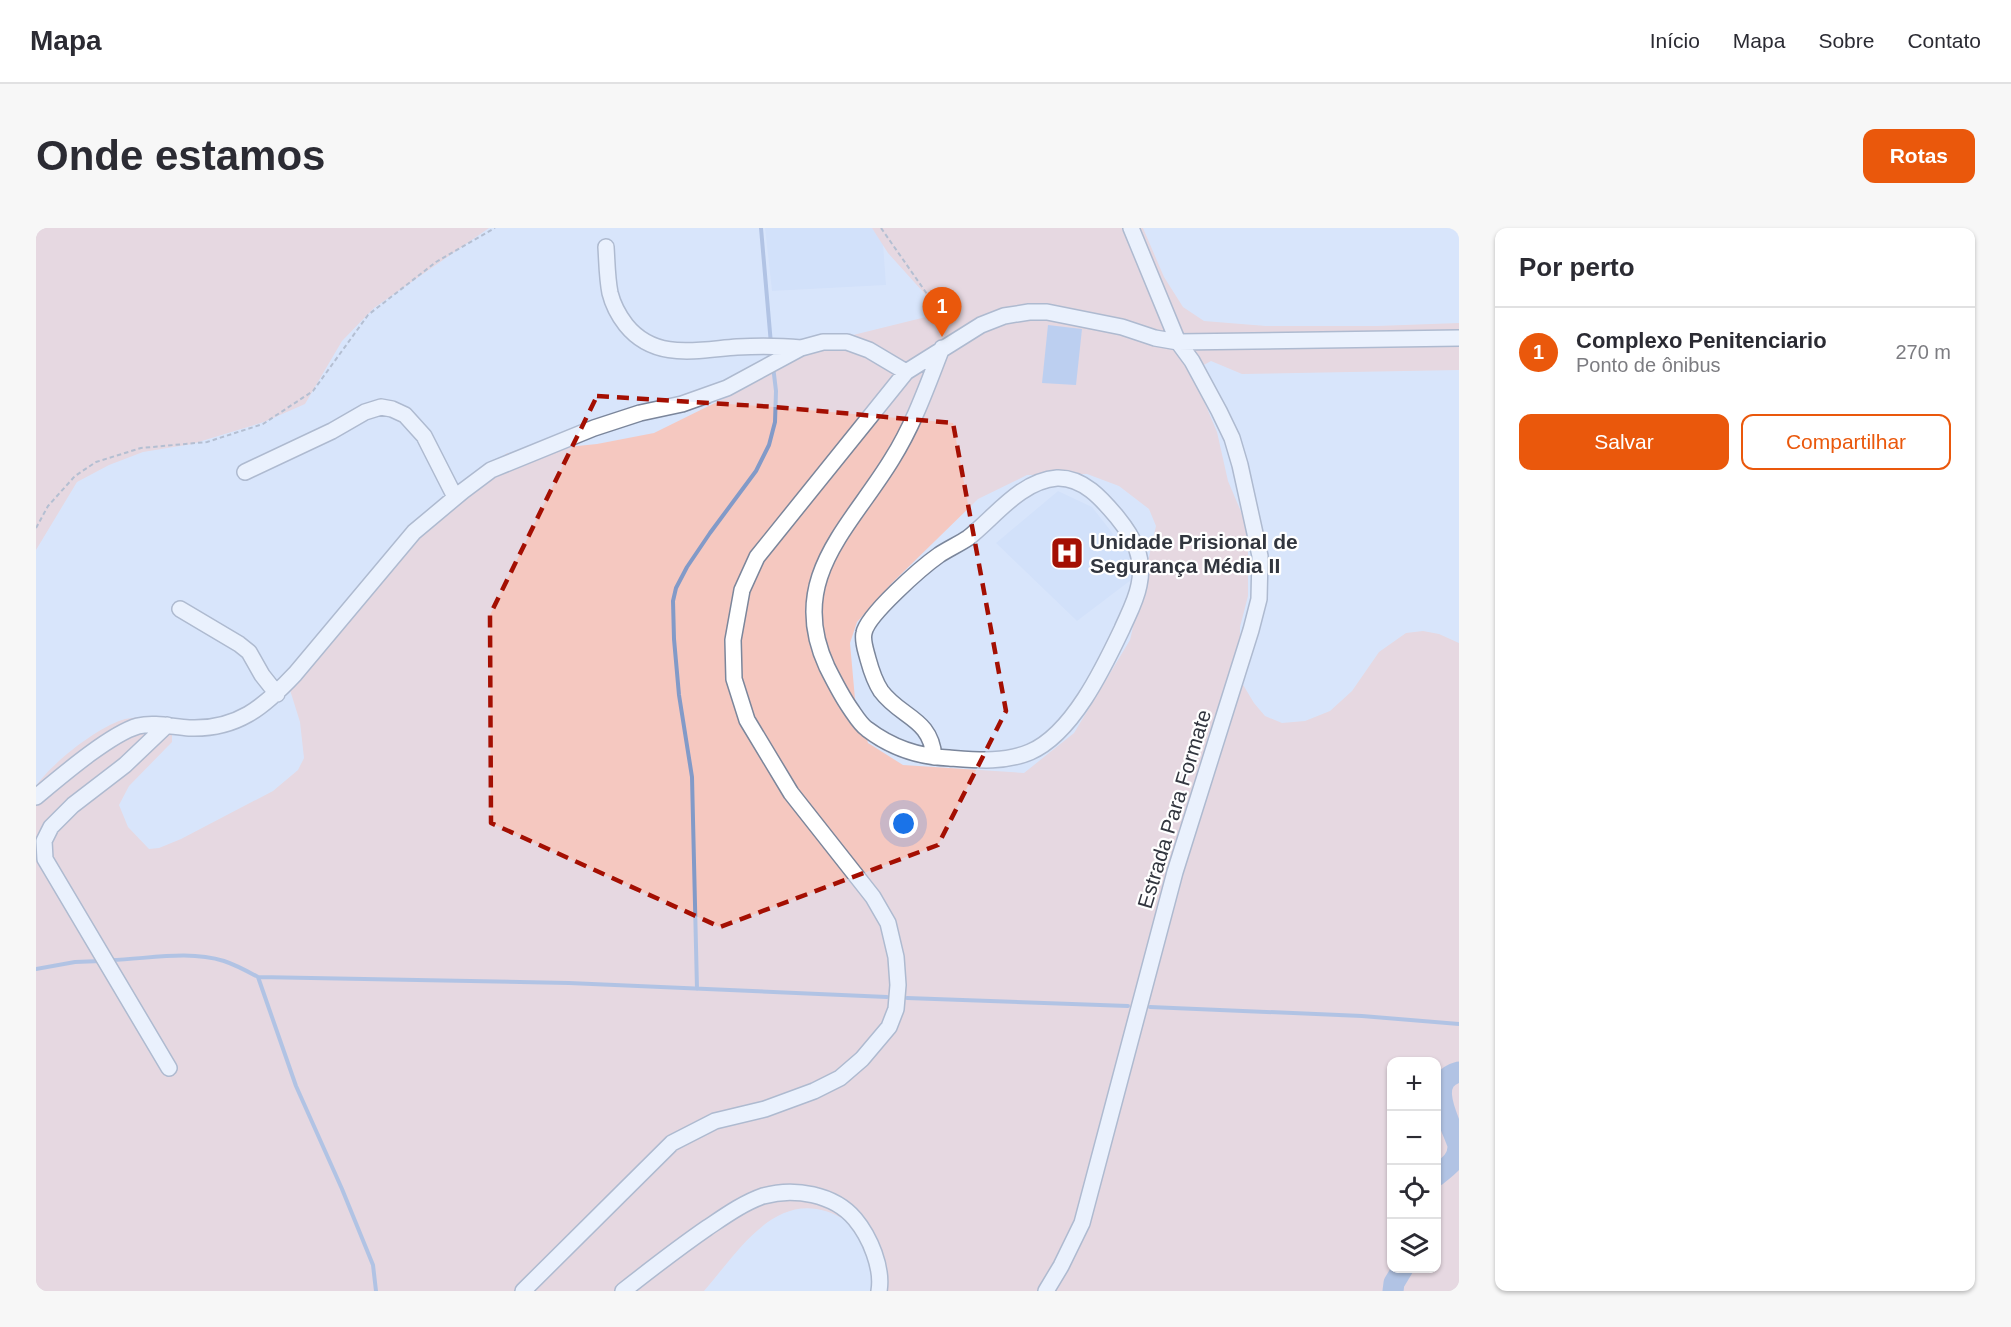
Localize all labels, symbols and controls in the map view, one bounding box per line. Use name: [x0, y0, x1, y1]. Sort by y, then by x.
text: Mapa: [30, 25, 102, 56]
text: Início: [1650, 29, 1700, 52]
text: Mapa: [1733, 29, 1785, 52]
text: Sobre: [1818, 29, 1874, 52]
text: Contato: [1907, 29, 1981, 52]
button: Rotas: [1863, 129, 1975, 183]
text: Onde estamos: [36, 132, 325, 179]
text: Por perto: [1519, 252, 1635, 282]
pin: 1: [922, 288, 962, 337]
text: Complexo Penitenciario: [1576, 328, 1827, 353]
text: 1: [1533, 341, 1544, 363]
text: 270 m: [1895, 341, 1951, 363]
text: Ponto de ônibus: [1576, 354, 1721, 376]
button: Salvar: [1519, 414, 1729, 470]
button: Compartilhar: [1741, 414, 1951, 470]
place label: Unidade Prisional de Segurança Média II: [1090, 530, 1298, 577]
hospital icon: Unidade Prisional de Segurança Média II: [1049, 535, 1085, 571]
street label: Estrada Para Formate: [1133, 707, 1215, 911]
your location: [889, 809, 918, 838]
map controls: [1387, 1057, 1441, 1273]
button: +: [1387, 1057, 1441, 1111]
button: −: [1387, 1111, 1441, 1165]
button: locate: [1387, 1165, 1441, 1219]
button: layers: [1387, 1219, 1441, 1273]

